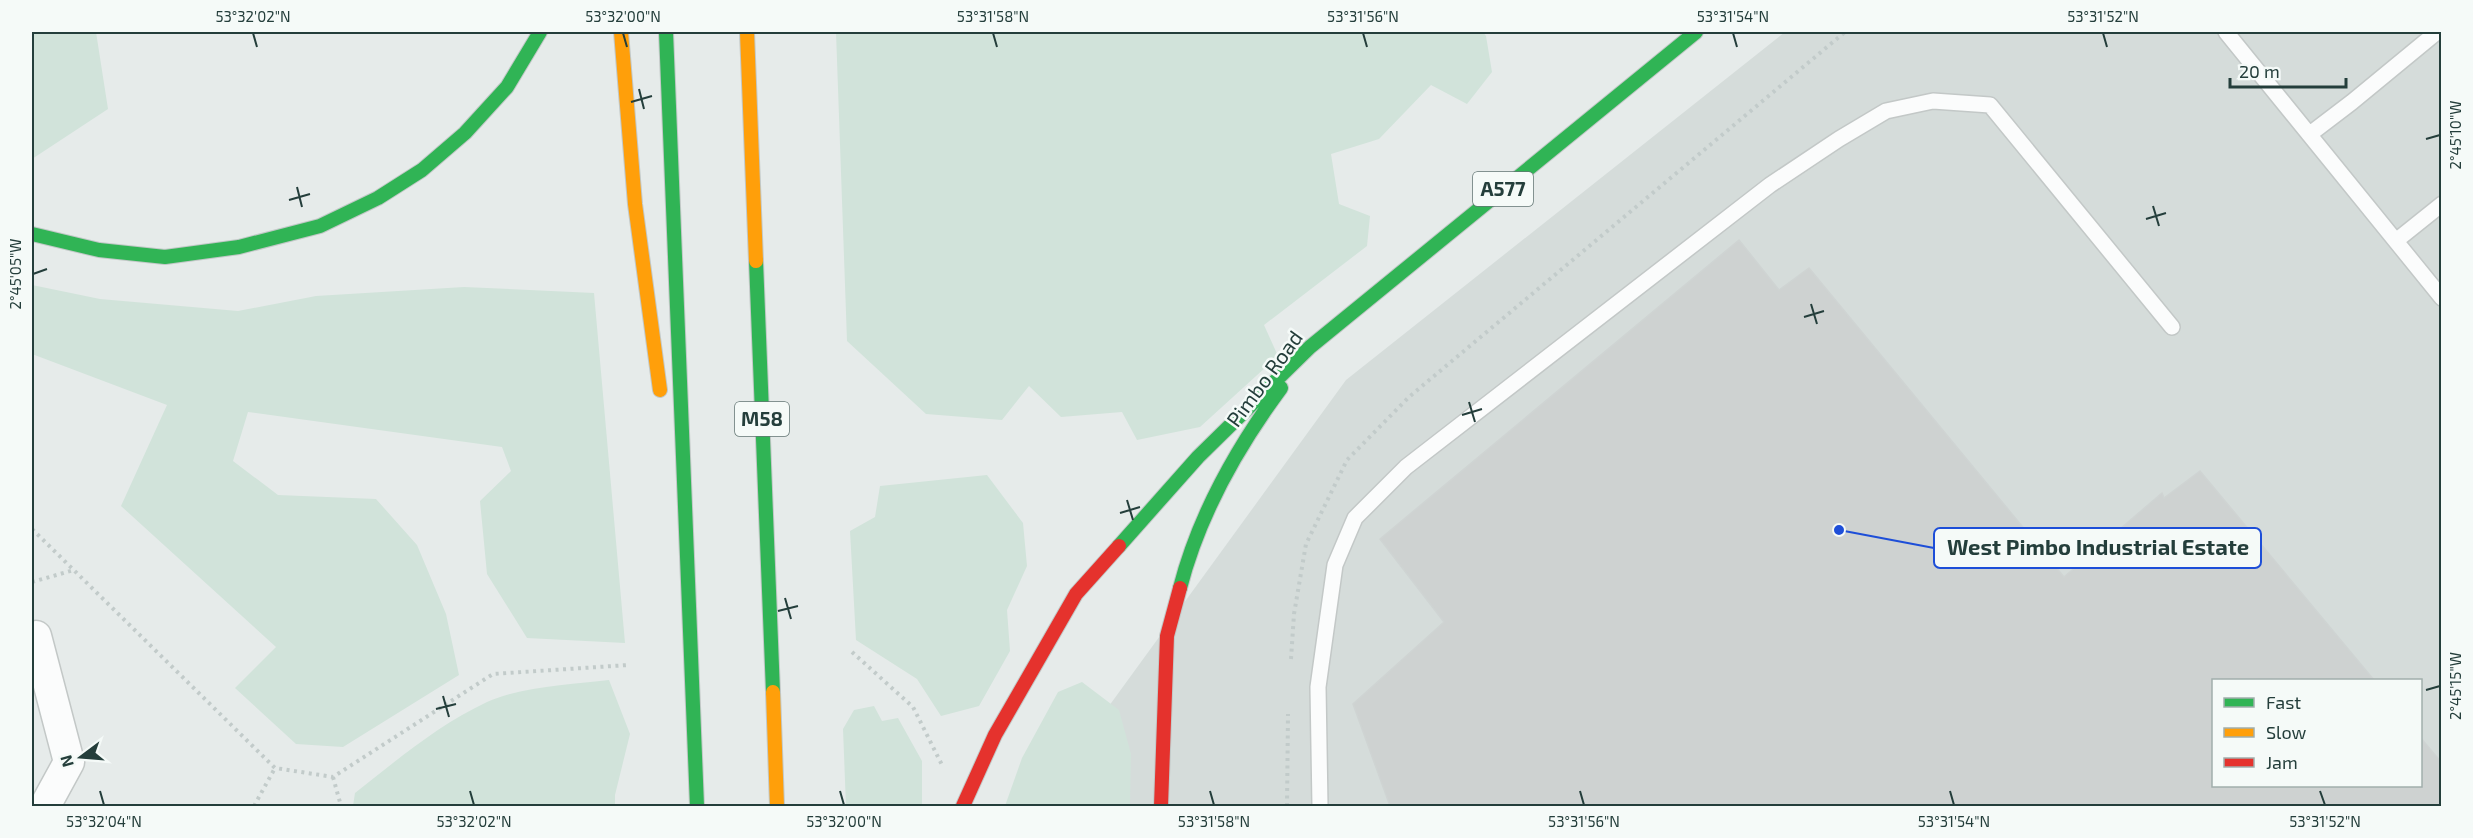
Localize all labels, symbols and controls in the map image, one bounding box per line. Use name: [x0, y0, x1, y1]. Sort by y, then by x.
text: 53°32'02"N: [215, 7, 291, 25]
text: 53°32'00"N: [585, 7, 661, 25]
text: 53°31'58"N: [957, 7, 1029, 25]
text: 53°31'56"N: [1327, 7, 1399, 25]
text: 53°31'54"N: [1697, 7, 1769, 25]
text: 53°31'52"N: [2067, 7, 2139, 25]
scale bar: [2230, 51, 2346, 89]
text: 20 m: [2239, 60, 2280, 82]
text: 2°45'10"W: [2446, 101, 2464, 169]
road number: A577: [1473, 172, 1533, 206]
text: 2°45'05"W: [6, 239, 24, 309]
street label: Pimbo Road: [1220, 325, 1307, 431]
road number: M58: [735, 402, 789, 436]
callout: West Pimbo Industrial Estate: [1934, 528, 2261, 568]
text: West Pimbo Industrial Estate: [1947, 533, 2249, 559]
text: 2°45'15"W: [2446, 652, 2464, 720]
legend: [2212, 679, 2422, 787]
text: Fast: [2266, 691, 2301, 713]
text: Slow: [2266, 721, 2307, 743]
north arrow: [51, 727, 111, 787]
text: Jam: [2266, 751, 2298, 773]
text: N: [55, 753, 77, 769]
text: 53°32'04"N: [66, 812, 142, 830]
text: 53°32'02"N: [436, 812, 512, 830]
text: 53°32'00"N: [806, 812, 882, 830]
text: 53°31'58"N: [1178, 812, 1250, 830]
text: 53°31'56"N: [1548, 812, 1620, 830]
text: 53°31'54"N: [1918, 812, 1990, 830]
text: 53°31'52"N: [2289, 812, 2361, 830]

